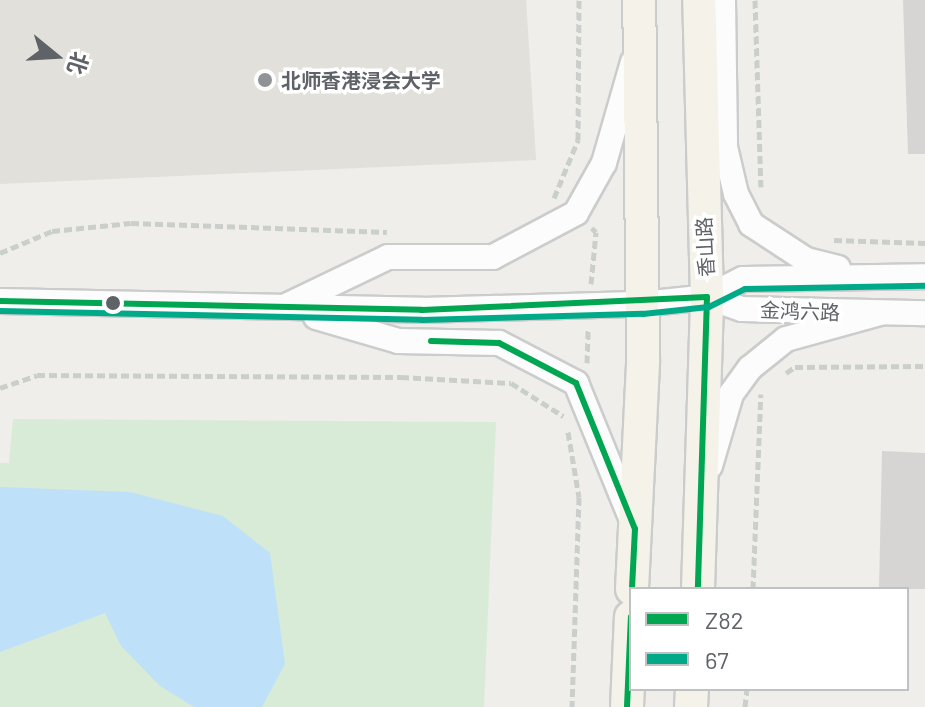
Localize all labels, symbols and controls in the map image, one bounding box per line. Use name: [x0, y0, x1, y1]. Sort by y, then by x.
north arrow: [16, 16, 96, 96]
text: 北: [63, 49, 95, 78]
place label: 北师香港浸会大学: [281, 68, 441, 92]
marker: 北师香港浸会大学: [256, 71, 274, 89]
street label: 香山路: [691, 216, 719, 278]
unlabelled marker: [105, 295, 121, 311]
street label: 金鸿六路: [760, 298, 840, 324]
legend: [629, 587, 909, 691]
text: Z82: [705, 605, 744, 634]
text: 67: [705, 645, 729, 674]

